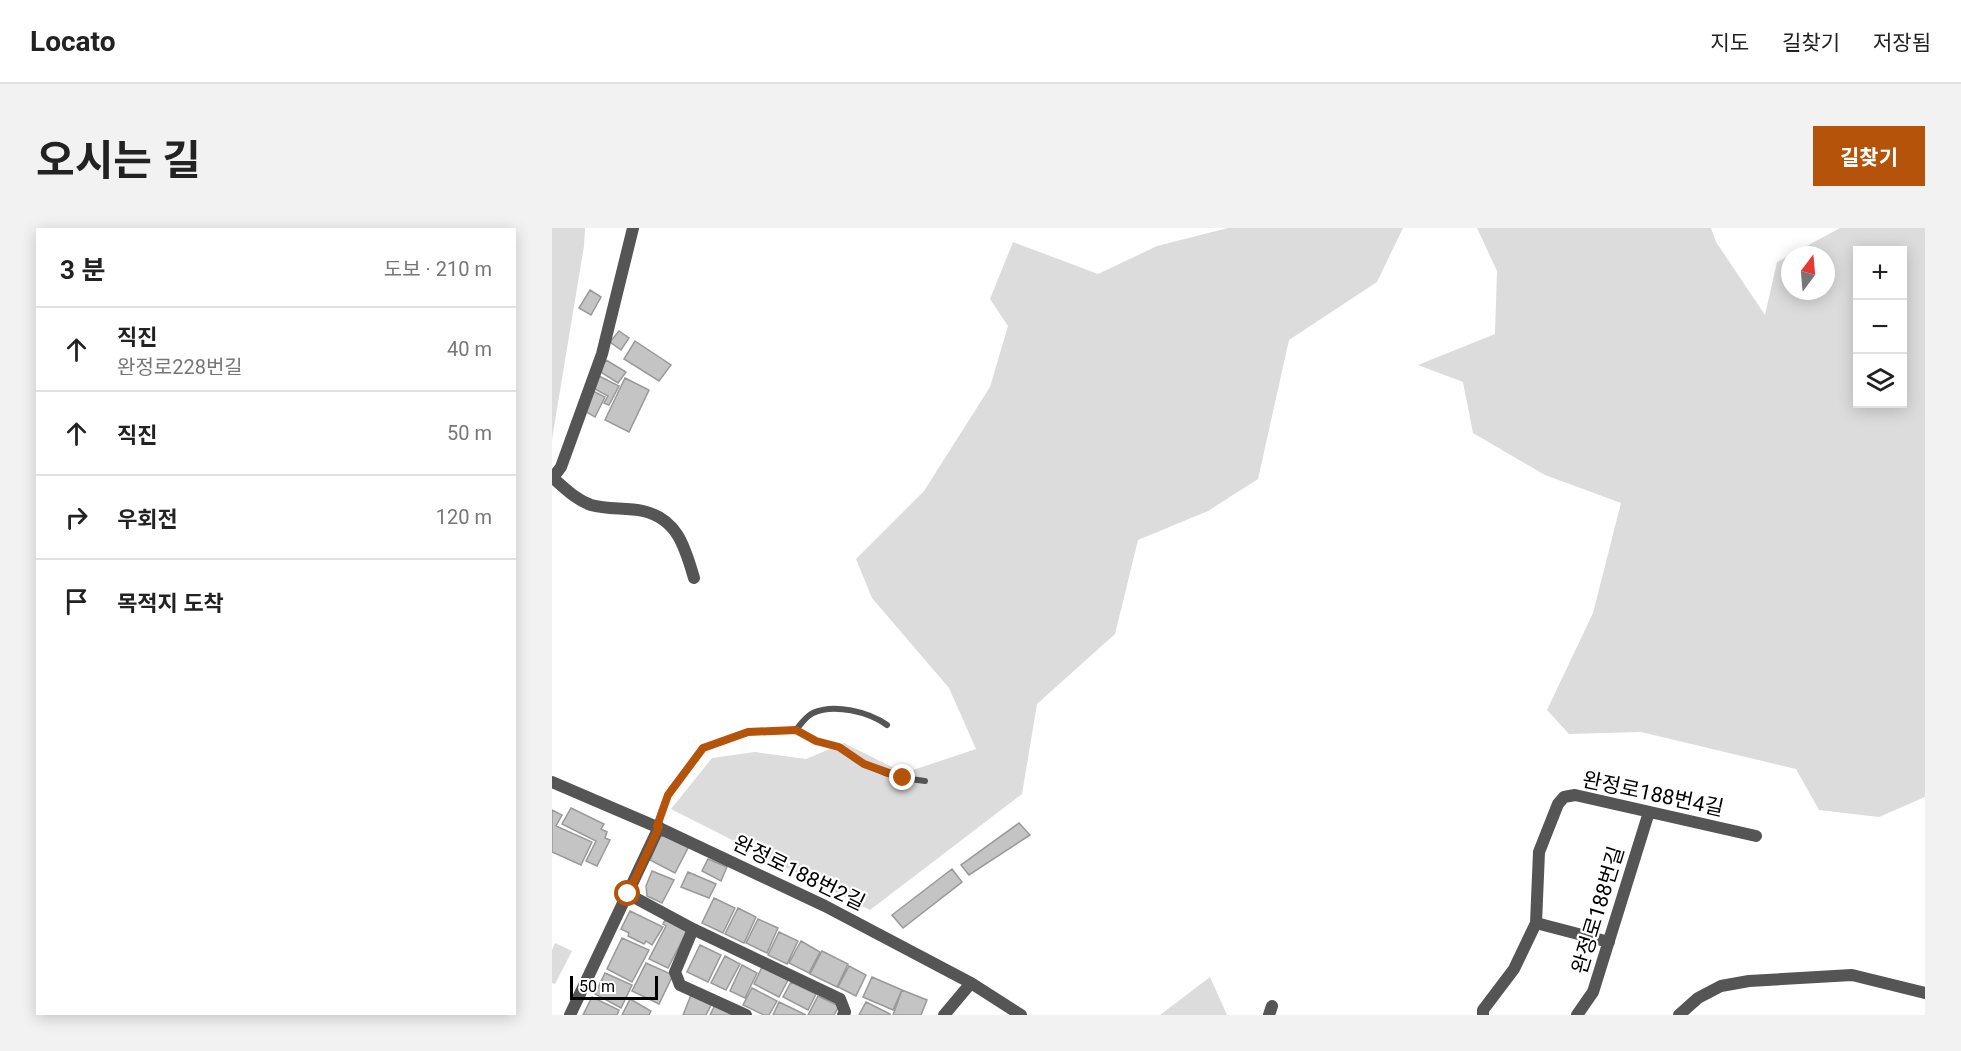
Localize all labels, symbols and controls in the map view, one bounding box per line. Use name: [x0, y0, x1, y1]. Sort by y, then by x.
text: Locato: [30, 25, 115, 58]
text: 지도: [1710, 31, 1749, 55]
text: 길찾기: [1782, 31, 1840, 55]
text: 저장됨: [1873, 31, 1931, 55]
button: 길찾기: [1813, 126, 1925, 186]
text: 오시는 길: [36, 136, 201, 185]
north arrow: [1781, 246, 1835, 300]
map controls: [1853, 246, 1907, 408]
button: +: [1853, 246, 1907, 300]
text: 3 분: [60, 255, 105, 285]
text: 도보 · 210 m: [384, 257, 492, 281]
button: −: [1853, 300, 1907, 354]
text: 직진: [117, 325, 157, 350]
icon: ahead: [60, 333, 93, 366]
text: 40 m: [447, 337, 492, 361]
button: layers: [1853, 354, 1907, 408]
text: 완정로228번길: [117, 355, 243, 379]
icon: ahead: [60, 417, 93, 450]
text: 50 m: [447, 421, 492, 445]
text: 직진: [117, 423, 157, 448]
icon: right: [60, 501, 93, 534]
text: 120 m: [436, 505, 492, 529]
text: 우회전: [117, 507, 178, 532]
icon: arrive: [60, 585, 93, 618]
text: 목적지 도착: [117, 591, 224, 616]
route end: [889, 764, 915, 790]
street label: 완정로188번4길: [1580, 767, 1726, 821]
street label: 완정로188번2길: [729, 831, 869, 915]
street label: 완정로188번길: [1567, 843, 1629, 977]
route start: [614, 880, 640, 906]
scale bar: [570, 973, 658, 1000]
text: 50 m: [579, 977, 615, 996]

